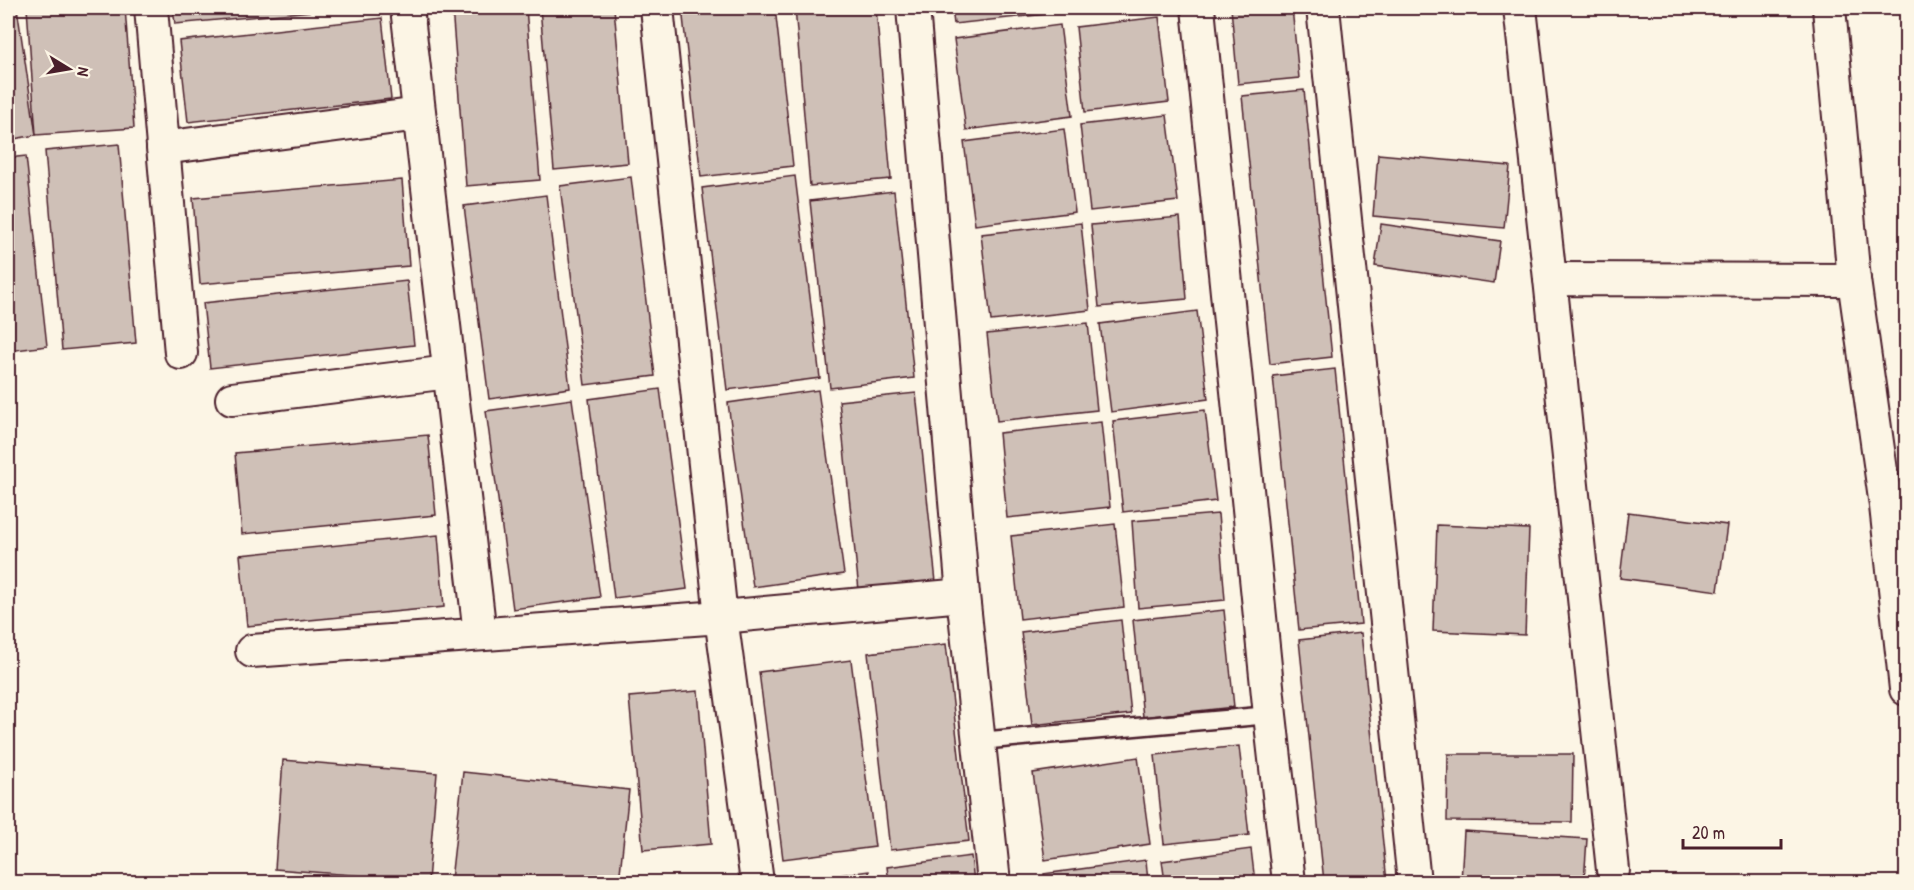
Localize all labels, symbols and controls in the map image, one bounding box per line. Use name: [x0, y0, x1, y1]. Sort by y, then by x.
north arrow: [39, 39, 99, 99]
text: N: [72, 66, 95, 79]
scale bar: [1683, 812, 1780, 850]
text: 20 m: [1692, 820, 1725, 845]

